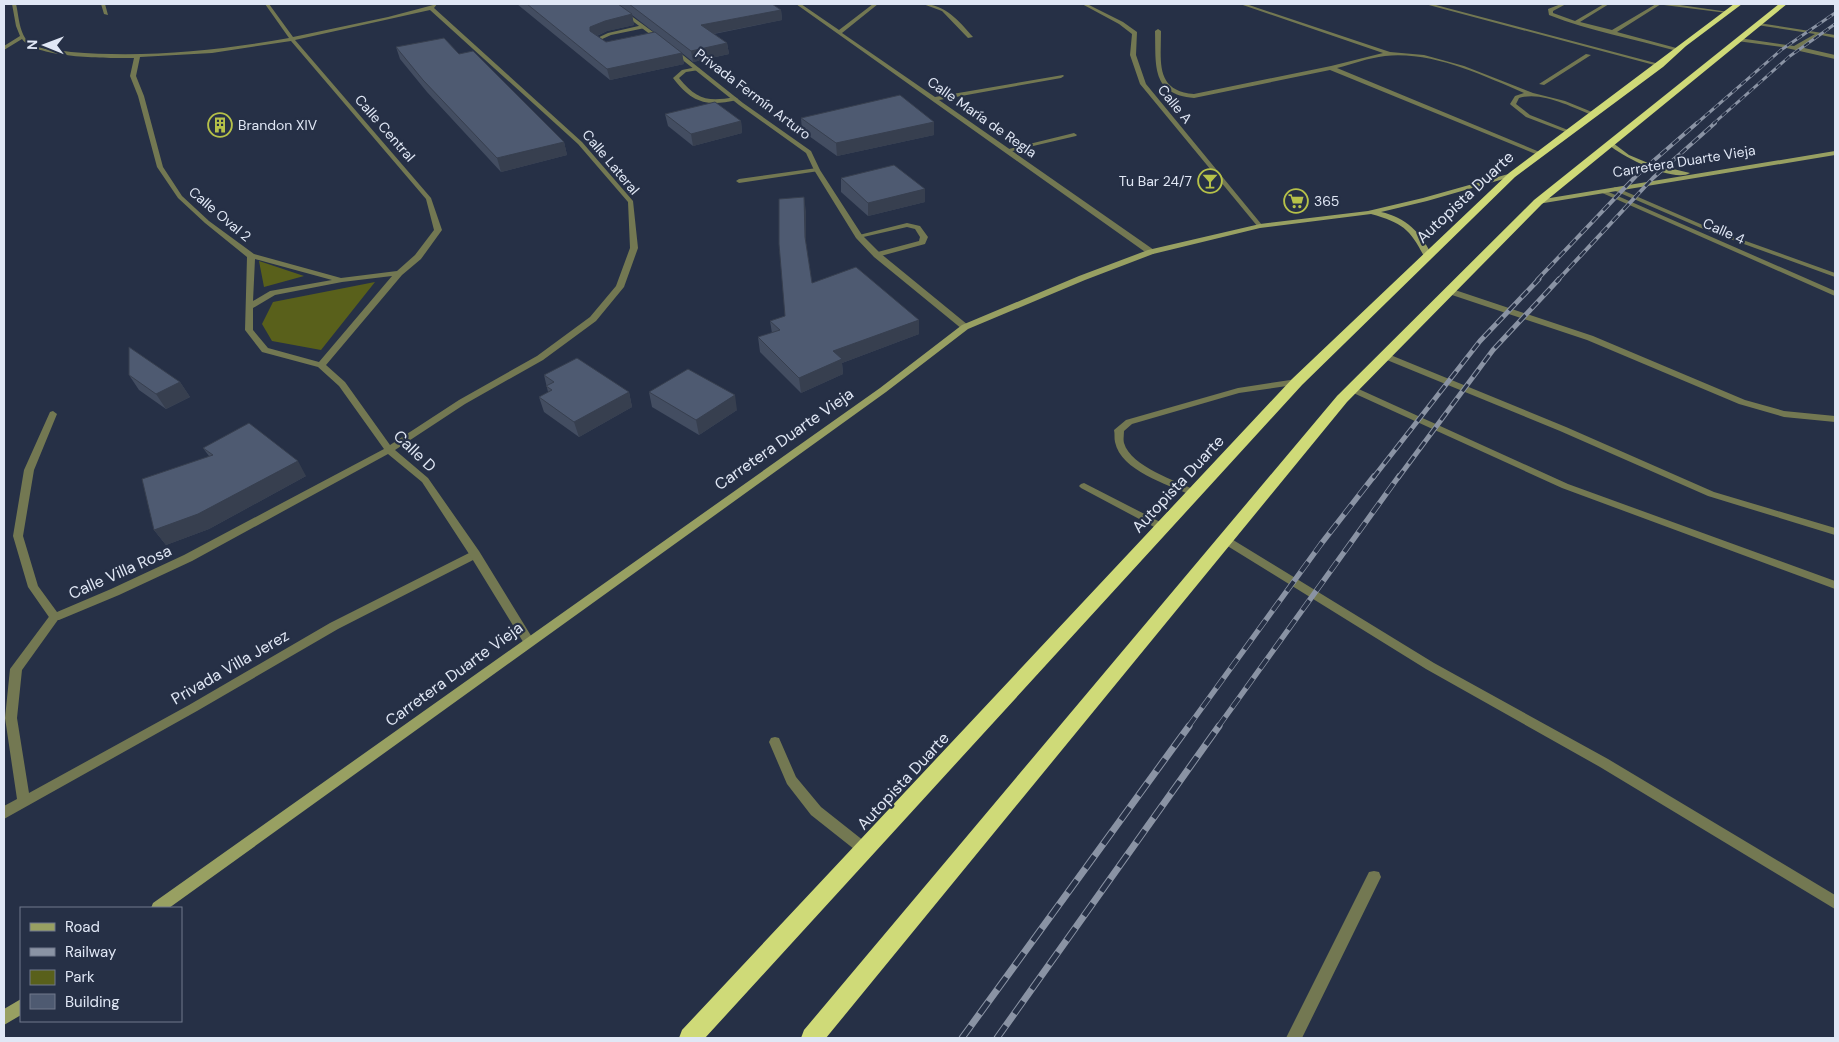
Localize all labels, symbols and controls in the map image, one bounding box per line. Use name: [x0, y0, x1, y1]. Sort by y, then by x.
north arrow: [20, 20, 70, 70]
text: N: [23, 40, 41, 50]
street label: Privada Fermín Arturo: [692, 45, 814, 143]
street label: Calle María de Regla: [924, 73, 1040, 161]
street label: Calle A: [1154, 81, 1196, 127]
street label: Calle Central: [351, 91, 419, 165]
building icon: Brandon XlV: [207, 112, 233, 138]
place label: Brandon XlV: [238, 116, 318, 134]
street label: Calle Lateral: [579, 126, 643, 198]
street label: Carretera Duarte Vieja: [1611, 141, 1757, 181]
street label: Autopista Duarte: [1412, 146, 1518, 248]
bar icon: Tu Bar 24/7: [1197, 168, 1223, 194]
place label: Tu Bar 24/7: [1119, 172, 1192, 190]
street label: Calle Oval 2: [185, 183, 255, 245]
supermarket icon: 365: [1283, 188, 1309, 214]
place label: 365: [1314, 192, 1339, 210]
street label: Calle 4: [1700, 214, 1748, 248]
street label: Carretera Duarte Vieja: [710, 383, 858, 495]
street label: Calle D: [389, 425, 441, 477]
street label: Autopista Duarte: [1127, 431, 1229, 537]
street label: Calle Villa Rosa: [65, 540, 175, 604]
street label: Carretera Duarte Vieja: [381, 617, 527, 731]
street label: Privada Villa Jerez: [167, 625, 293, 709]
street label: Autopista Duarte: [852, 728, 954, 834]
legend: [20, 907, 182, 1022]
text: Road: [65, 917, 100, 937]
text: Railway: [65, 942, 117, 962]
text: Park: [65, 967, 95, 987]
text: Building: [65, 992, 120, 1012]

